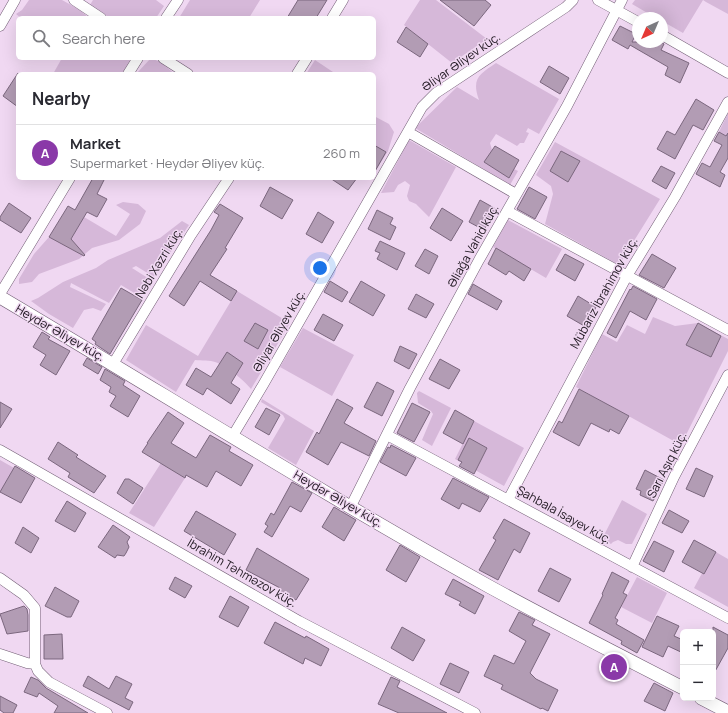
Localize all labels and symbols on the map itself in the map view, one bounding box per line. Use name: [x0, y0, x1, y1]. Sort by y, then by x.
north arrow: [632, 12, 668, 48]
street label: Əliyar Əliyev küç.: [418, 28, 504, 95]
street label: Əliağa Vahid küç.: [443, 201, 502, 290]
street label: Nəbi Xəzri küç.: [131, 224, 186, 301]
street label: Mübariz İbrahimov küç.: [566, 234, 641, 352]
your location: [310, 258, 330, 278]
street label: Əliyar Əliyev küç.: [248, 286, 309, 375]
street label: Heydər Əliyev küç.: [12, 300, 108, 365]
street label: Sarı Aşıq küç.: [643, 429, 691, 501]
street label: Heydər Əliyev küç.: [290, 466, 386, 531]
street label: Şahbala İsayev küç.: [514, 481, 615, 548]
street label: İbrahim Təhməzov küç.: [184, 534, 300, 611]
pin: A: [601, 652, 627, 682]

